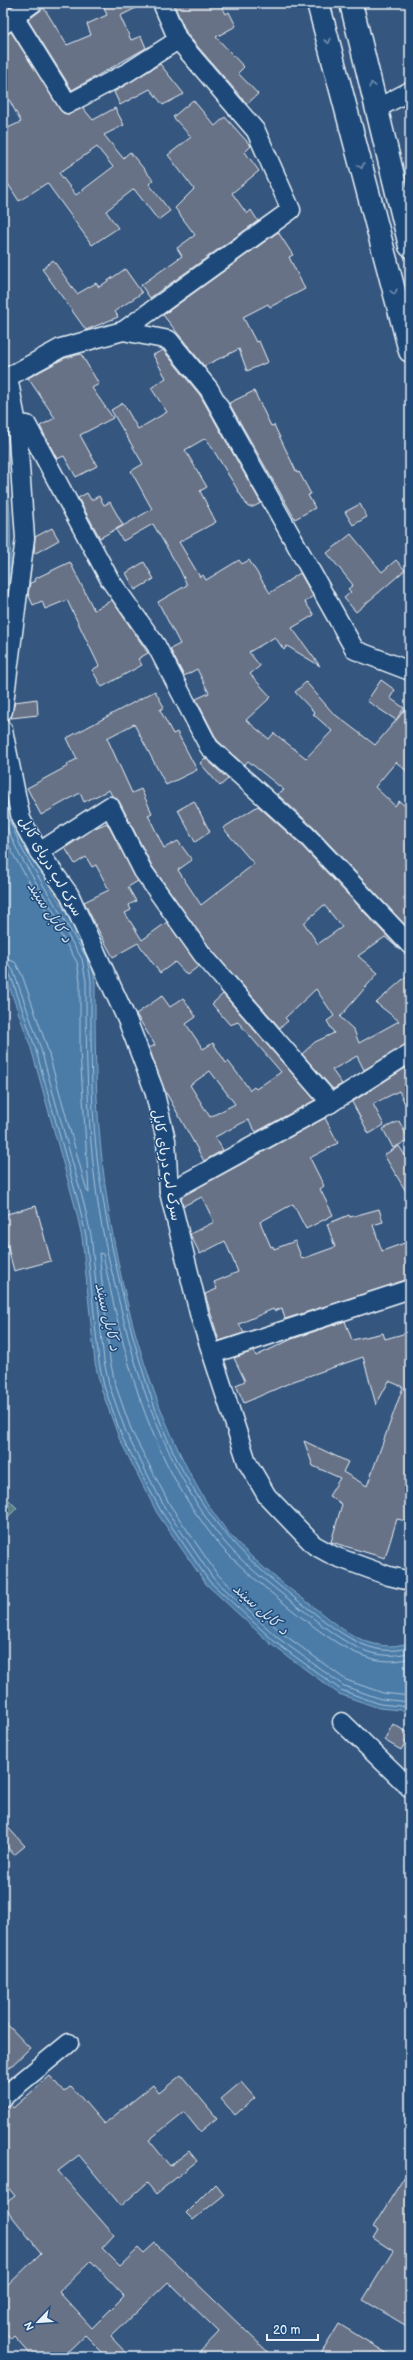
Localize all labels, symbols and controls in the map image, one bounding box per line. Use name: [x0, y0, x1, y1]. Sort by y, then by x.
one-way arrow: [323, 37, 331, 44]
one-way arrow: [368, 82, 377, 89]
one-way arrow: [356, 163, 365, 170]
one-way arrow: [390, 289, 398, 295]
street label: سرک لبِ دریای کابل: [13, 813, 86, 921]
water label: د کابل سيند: [23, 878, 76, 947]
street label: سرک لبِ دریای کابل: [146, 1108, 185, 1223]
water label: د کابل سيند: [90, 1281, 125, 1353]
water label: د کابل سيند: [229, 1579, 293, 1640]
north arrow: [18, 2302, 58, 2342]
scale bar: [267, 2316, 318, 2342]
text: N: [22, 2320, 37, 2333]
text: 20 m: [273, 2323, 300, 2338]

